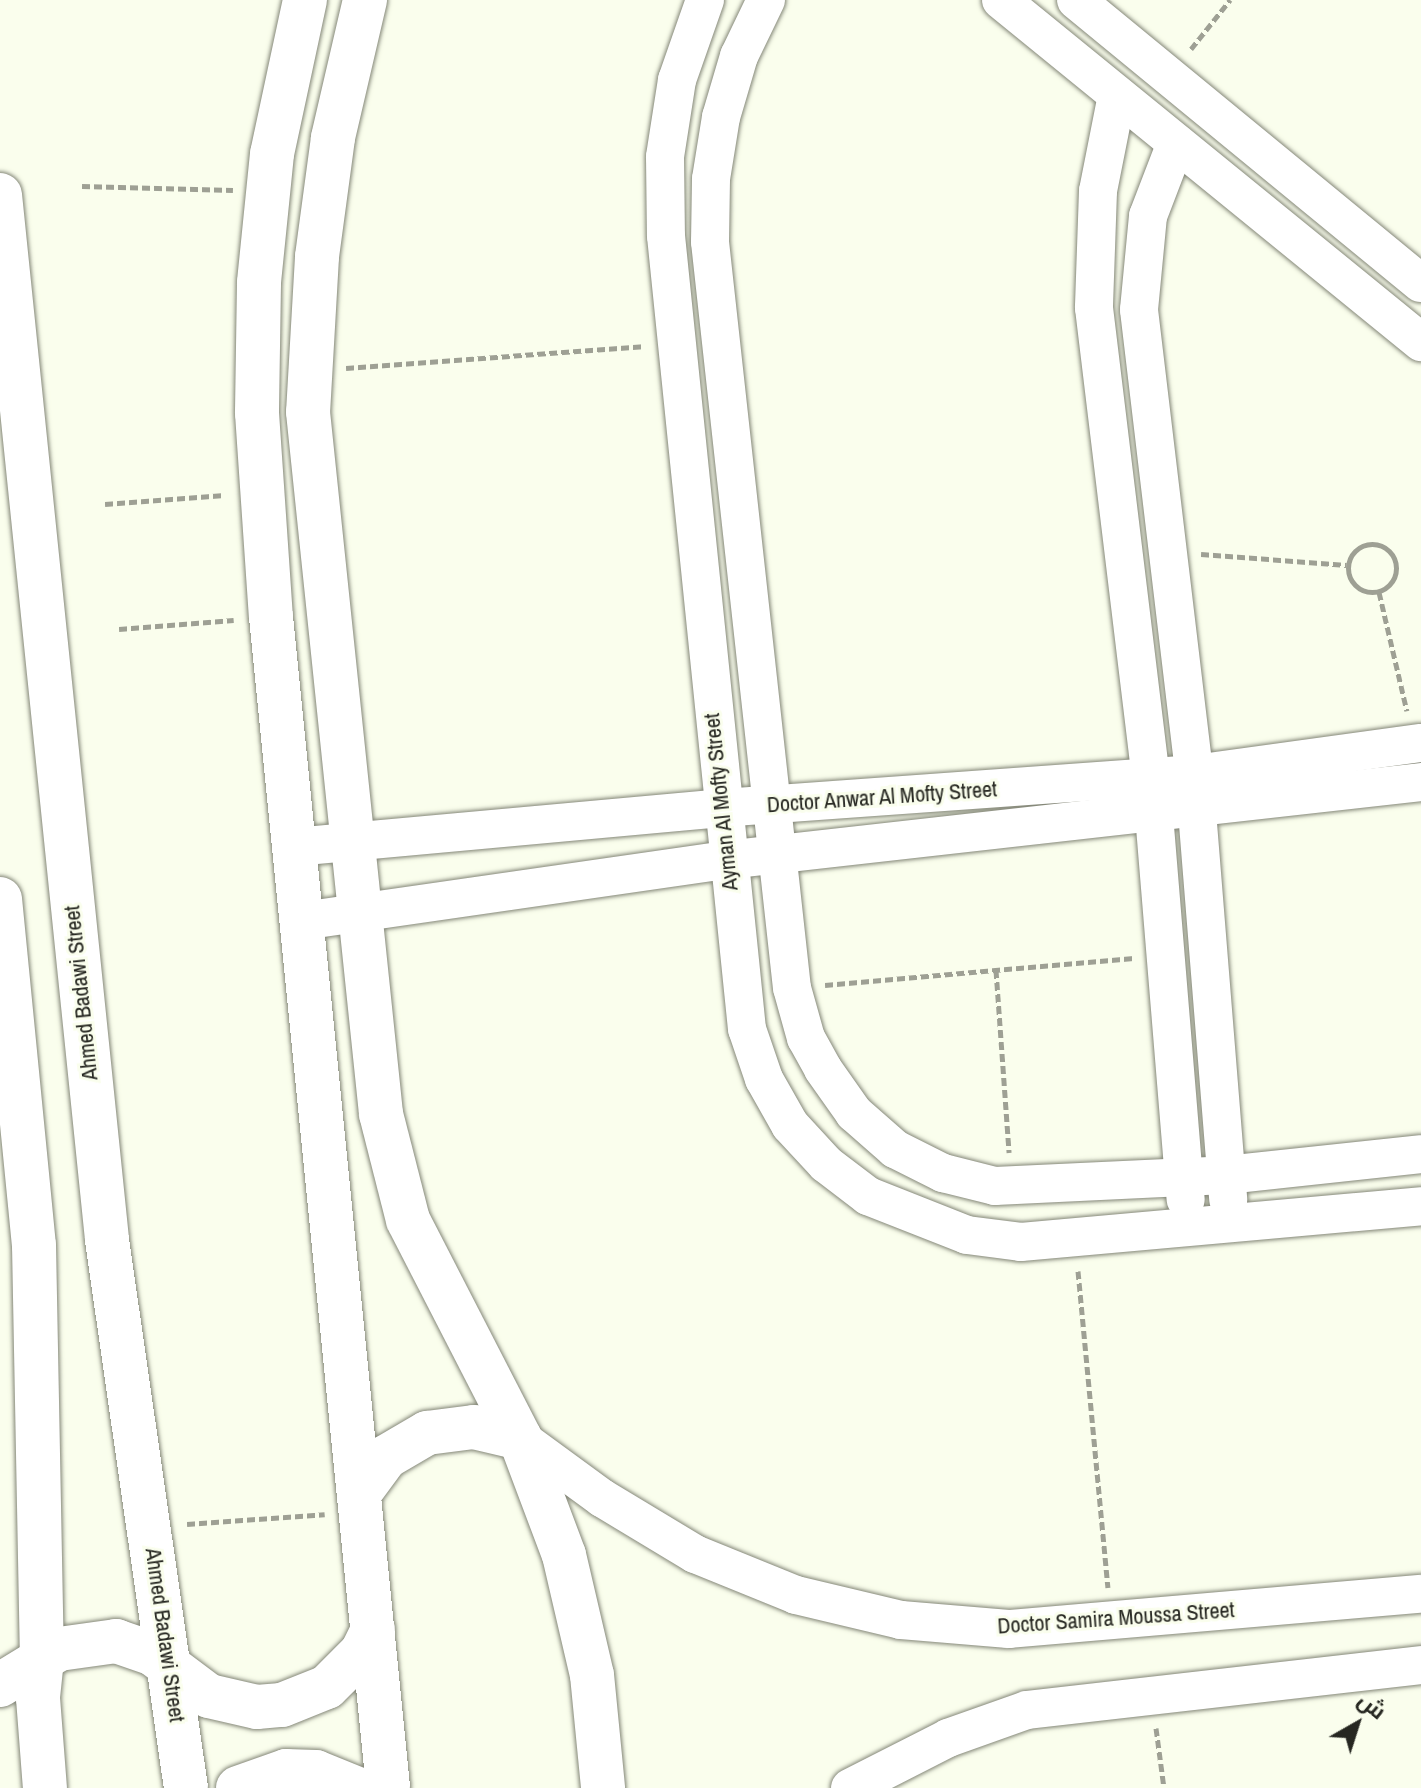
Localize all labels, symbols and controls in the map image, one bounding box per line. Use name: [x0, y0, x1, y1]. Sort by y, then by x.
street label: Ayman Al Mofty Street: [699, 712, 743, 892]
street label: Doctor Anwar Al Mofty Street: [765, 776, 999, 818]
street label: Ahmed Badawi Street: [59, 904, 103, 1082]
street label: Ahmed Badawi Street: [140, 1546, 190, 1724]
street label: Doctor Samira Moussa Street: [997, 1597, 1235, 1639]
north arrow: [1317, 1684, 1397, 1764]
text: ش: [1352, 1685, 1393, 1726]

